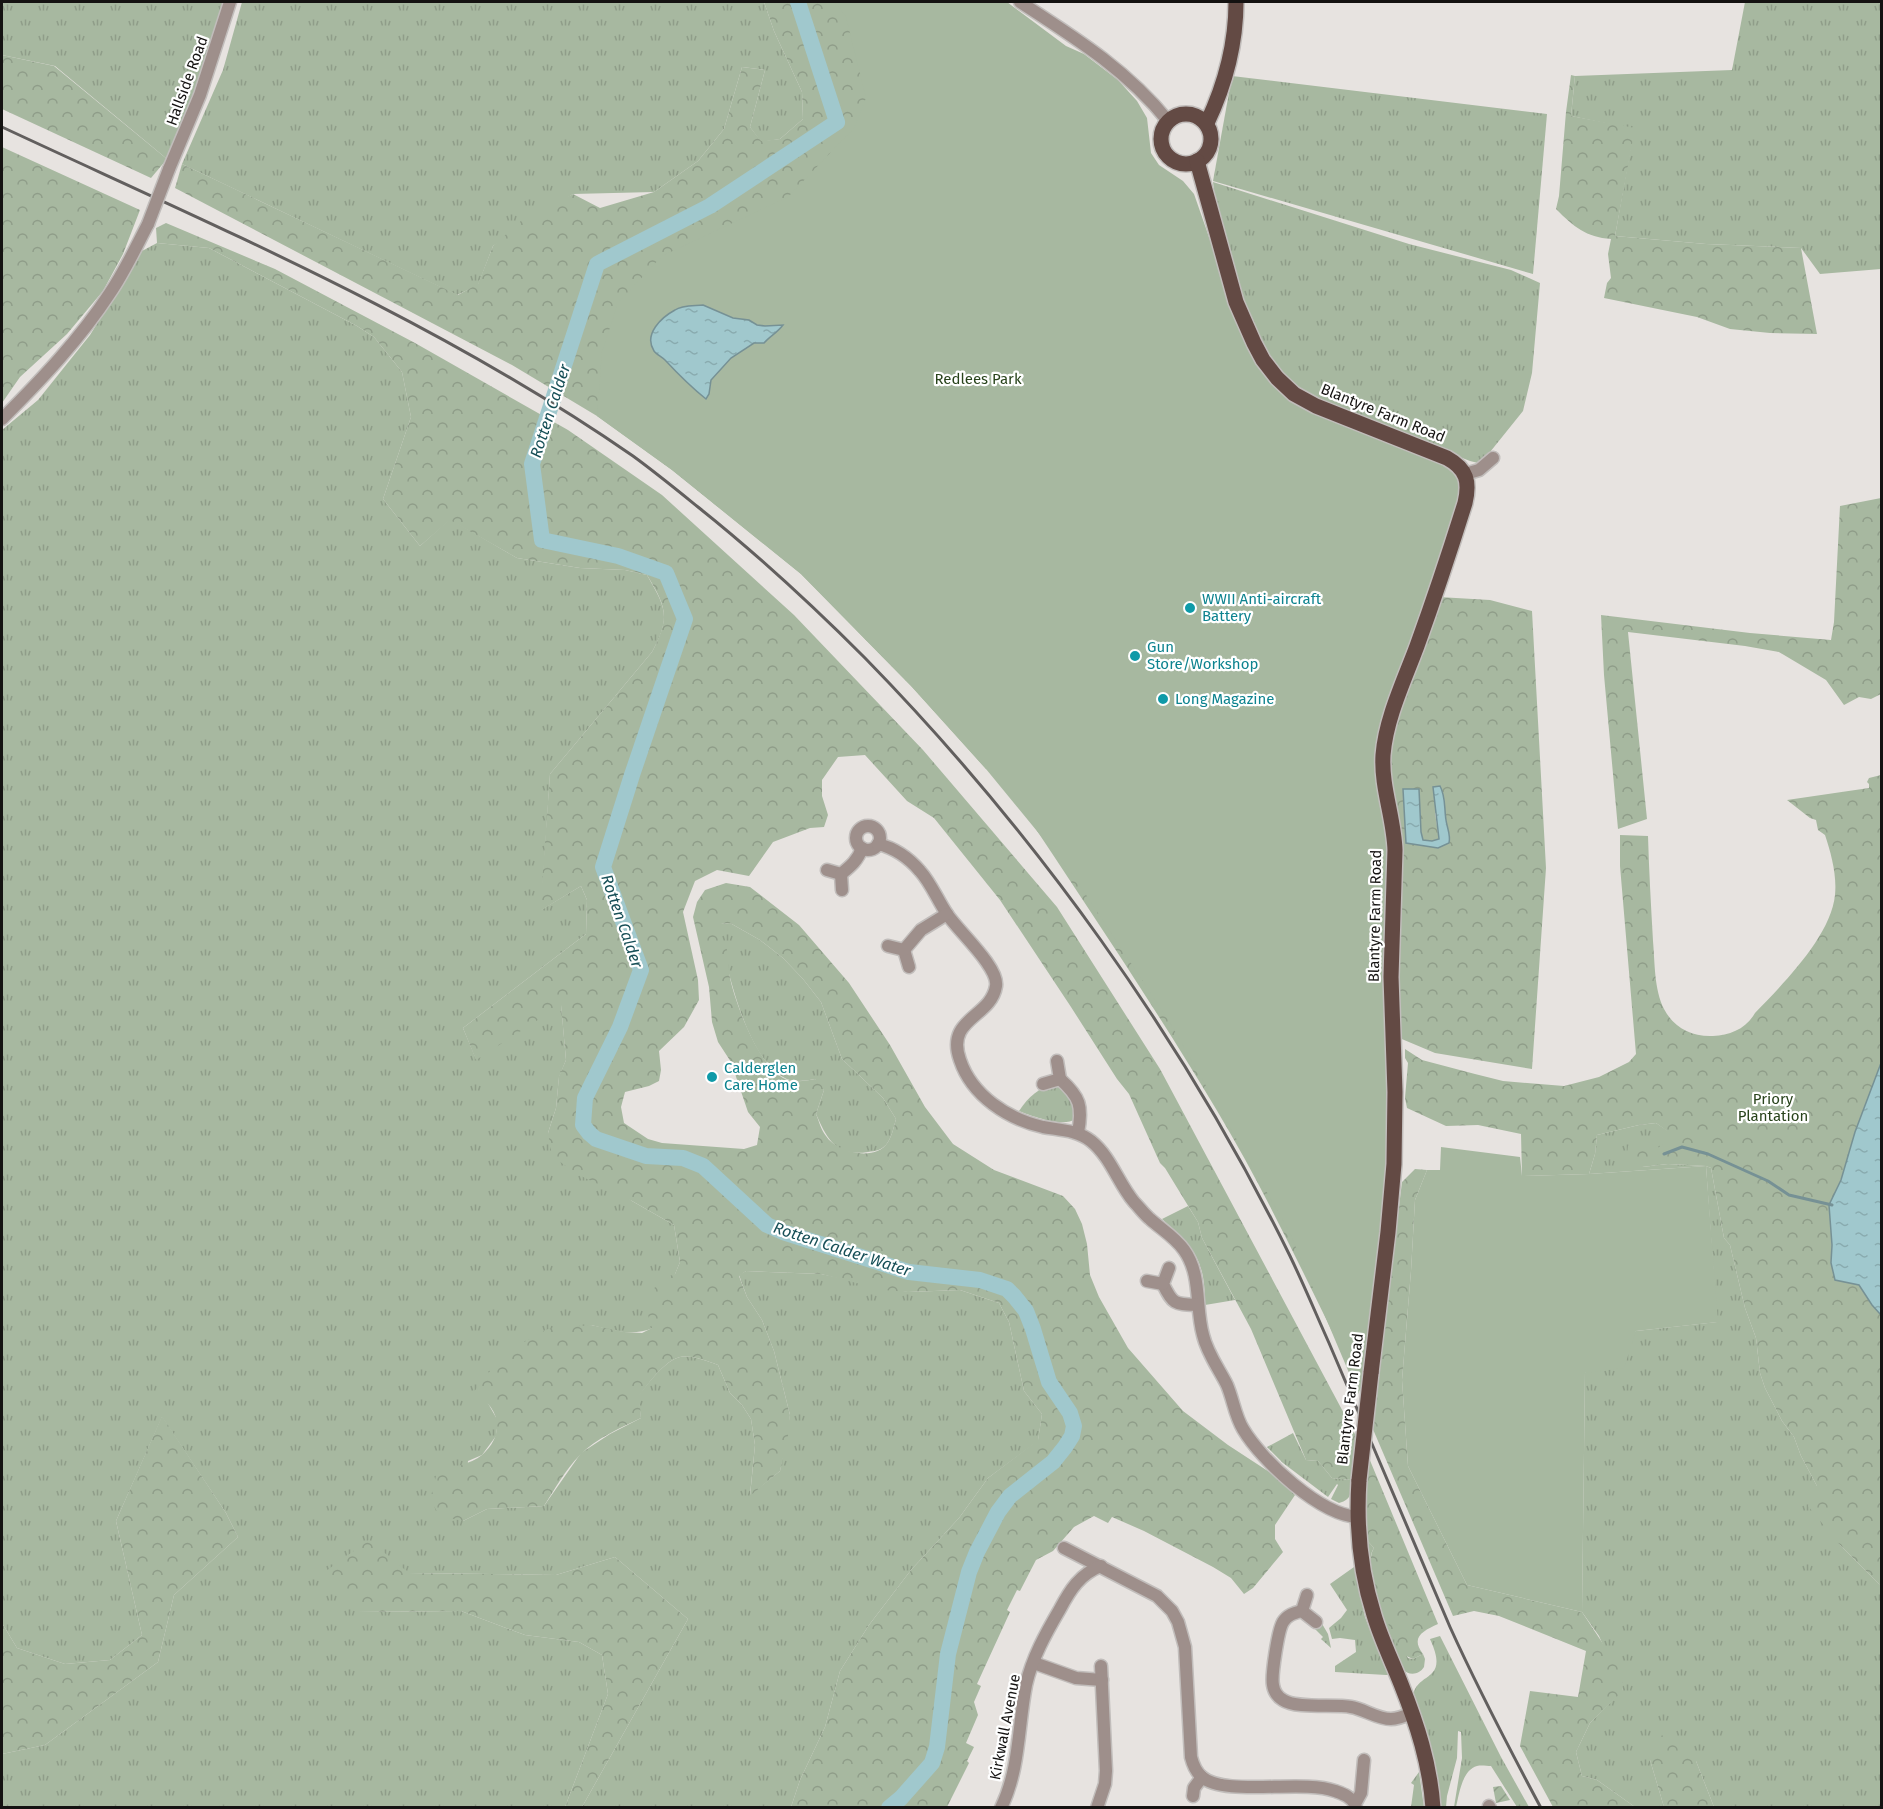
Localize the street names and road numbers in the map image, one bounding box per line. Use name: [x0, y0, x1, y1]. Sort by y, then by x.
street label: Hallside Road: [162, 34, 212, 128]
street label: Blantyre Farm Road: [1318, 380, 1448, 446]
street label: Blantyre Farm Road: [1365, 850, 1385, 982]
street label: Blantyre Farm Road: [1333, 1332, 1367, 1466]
street label: Kirkwall Avenue: [986, 1672, 1024, 1782]

